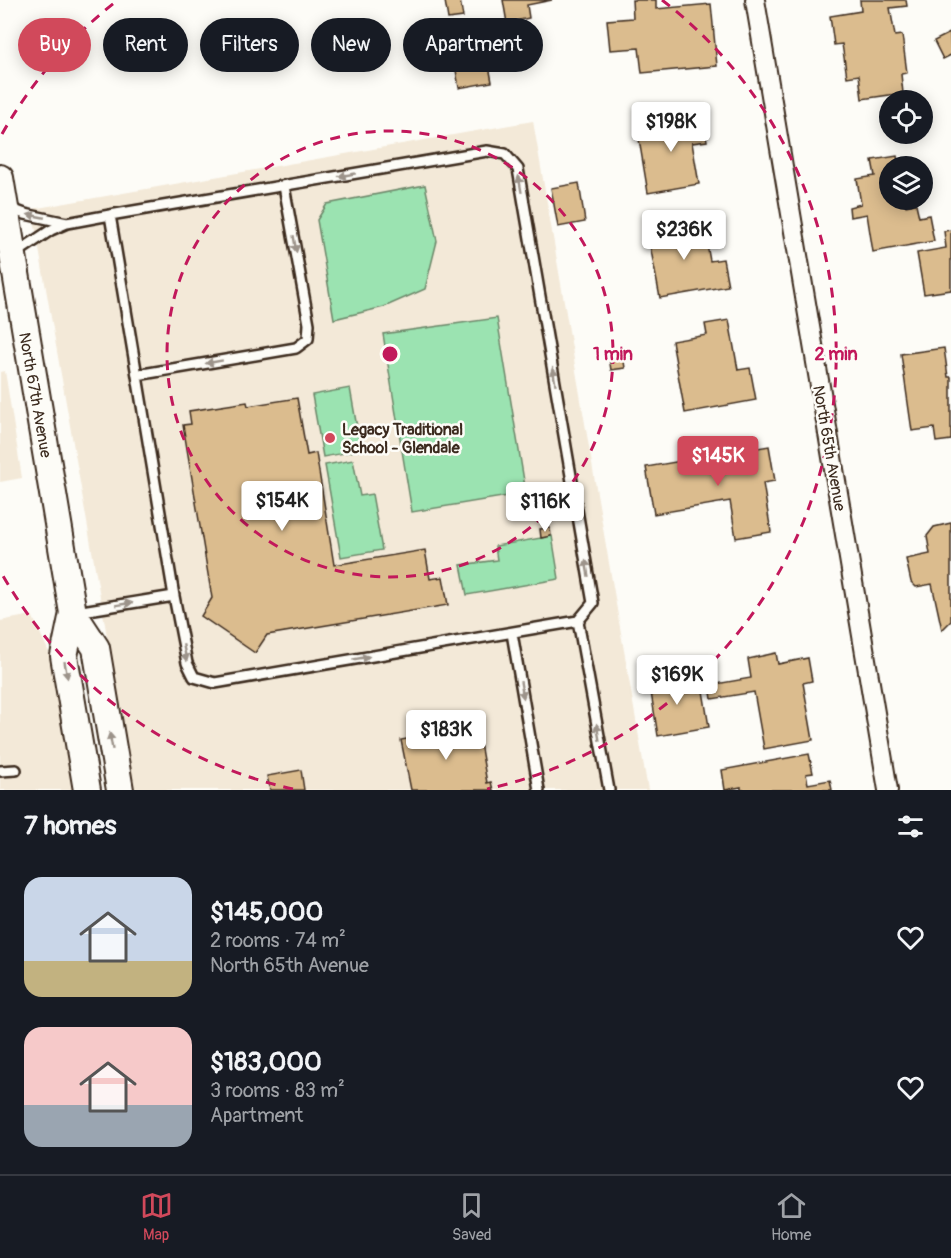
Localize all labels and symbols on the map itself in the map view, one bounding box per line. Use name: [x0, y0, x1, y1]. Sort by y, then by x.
pin: $198K: [629, 102, 713, 153]
one-way arrow: [337, 171, 356, 180]
one-way arrow: [516, 174, 525, 193]
pin: $236K: [642, 210, 726, 261]
one-way arrow: [26, 211, 45, 220]
one-way arrow: [290, 234, 299, 253]
street label: North 67th Avenue: [14, 331, 56, 459]
text: 1 min: [593, 343, 633, 366]
text: 2 min: [814, 343, 858, 366]
centre of rings: [380, 344, 400, 364]
one-way arrow: [205, 358, 224, 367]
one-way arrow: [549, 366, 558, 385]
street label: North 65th Avenue: [808, 384, 850, 513]
place label: Legacy Traditional School - Glendale: [342, 420, 463, 458]
marker: Legacy Traditional School - Glendale: [323, 431, 337, 445]
pin: $145K: [676, 436, 760, 487]
pin: $154K: [240, 481, 324, 532]
pin: $116K: [503, 482, 587, 533]
one-way arrow: [582, 558, 591, 577]
one-way arrow: [114, 600, 133, 609]
one-way arrow: [181, 644, 191, 663]
one-way arrow: [351, 653, 370, 662]
pin: $169K: [635, 655, 719, 706]
one-way arrow: [62, 661, 71, 680]
one-way arrow: [518, 681, 527, 700]
pin: $183K: [404, 710, 488, 761]
one-way arrow: [594, 723, 603, 742]
one-way arrow: [106, 731, 115, 750]

